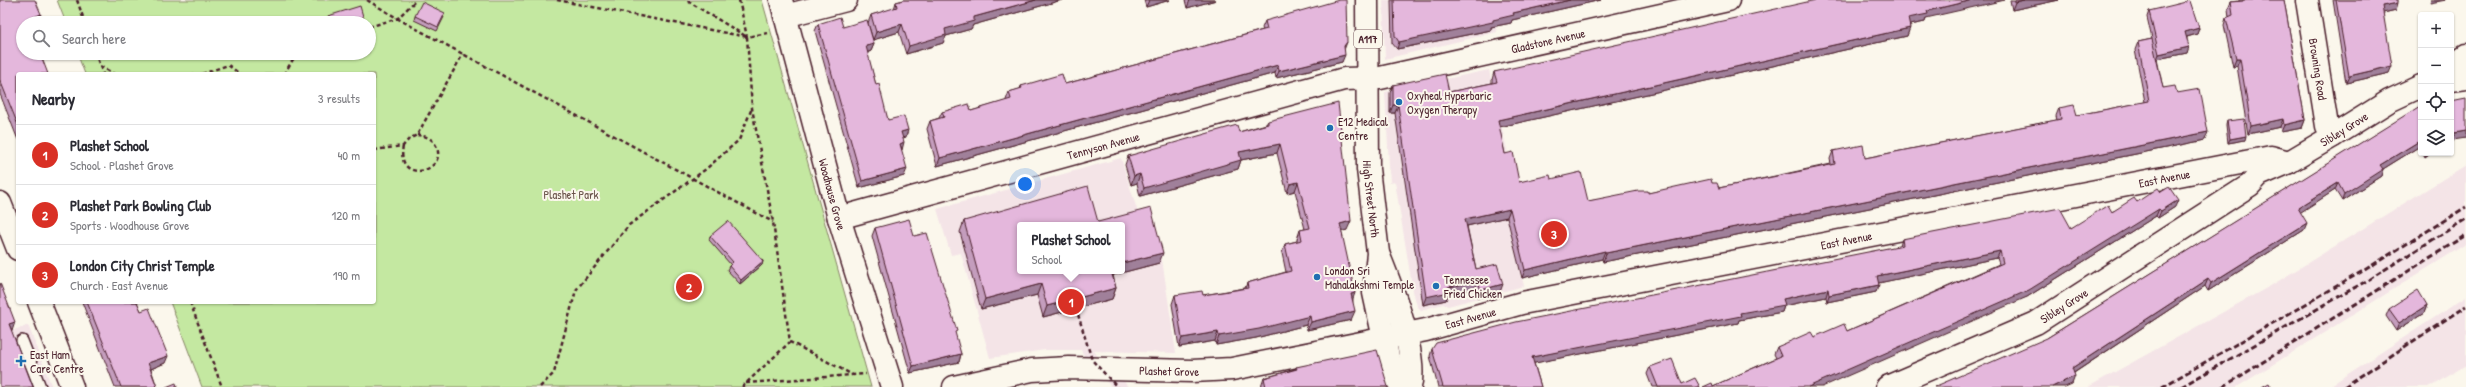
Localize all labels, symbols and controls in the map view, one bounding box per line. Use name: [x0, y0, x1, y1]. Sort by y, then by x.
map controls: [2418, 12, 2454, 156]
button: +: [2418, 12, 2454, 48]
search box: [16, 16, 376, 60]
street label: Gladstone Avenue: [1509, 24, 1587, 57]
icon: search: [30, 27, 52, 49]
text: Search here: [62, 28, 126, 49]
road number: A117: [1354, 30, 1382, 48]
street label: Browning Road: [2305, 37, 2331, 101]
button: −: [2418, 48, 2454, 84]
button: locate: [2418, 84, 2454, 120]
text: Nearby: [32, 87, 75, 110]
place label: Oxyheal Hyperbaric Oxygen Therapy: [1407, 87, 1492, 118]
text: 3 results: [318, 89, 360, 107]
marker: Oxyheal Hyperbaric Oxygen Therapy: [1394, 97, 1404, 107]
street label: Sibley Grove: [2317, 107, 2371, 150]
place label: E12 Medical Centre: [1338, 113, 1389, 144]
button: layers: [2418, 120, 2454, 156]
marker: E12 Medical Centre: [1325, 123, 1335, 133]
street label: Tennyson Avenue: [1065, 127, 1142, 163]
text: Plashet School: [70, 135, 149, 156]
text: 1: [43, 146, 47, 164]
text: 40 m: [337, 146, 360, 164]
text: School · Plashet Grove: [70, 156, 174, 174]
street label: Woodhouse Grove: [815, 157, 851, 232]
street label: High Street North: [1359, 160, 1385, 238]
street label: East Avenue: [2137, 164, 2192, 191]
your location: [1015, 174, 1035, 194]
park label: Plashet Park: [543, 186, 599, 203]
text: Plashet Park Bowling Club: [70, 195, 212, 216]
text: 2: [42, 206, 48, 224]
text: 120 m: [332, 206, 360, 224]
text: Sports · Woodhouse Grove: [70, 216, 189, 234]
pin: 3: [1541, 219, 1567, 249]
popup: [1017, 222, 1125, 274]
street label: East Avenue: [1819, 226, 1874, 253]
text: Plashet School: [1032, 229, 1110, 250]
text: School: [1032, 250, 1062, 268]
text: London City Christ Temple: [70, 255, 215, 276]
place label: London Sri Mahalakshmi Temple: [1325, 262, 1415, 293]
text: 3: [42, 266, 48, 284]
text: 190 m: [333, 266, 360, 284]
place label: Tennessee Fried Chicken: [1443, 271, 1502, 302]
pin: 2: [676, 272, 702, 302]
marker: London Sri Mahalakshmi Temple: [1312, 272, 1322, 282]
text: Church · East Avenue: [70, 276, 168, 294]
marker: Tennessee Fried Chicken: [1431, 281, 1441, 291]
street label: Sibley Grove: [2036, 283, 2091, 327]
pin: 1: [1058, 287, 1084, 317]
street label: East Avenue: [1443, 302, 1498, 333]
place label: East Ham Care Centre: [30, 346, 84, 377]
marker: East Ham Care Centre: [15, 355, 27, 367]
street label: Plashet Grove: [1139, 361, 1200, 380]

